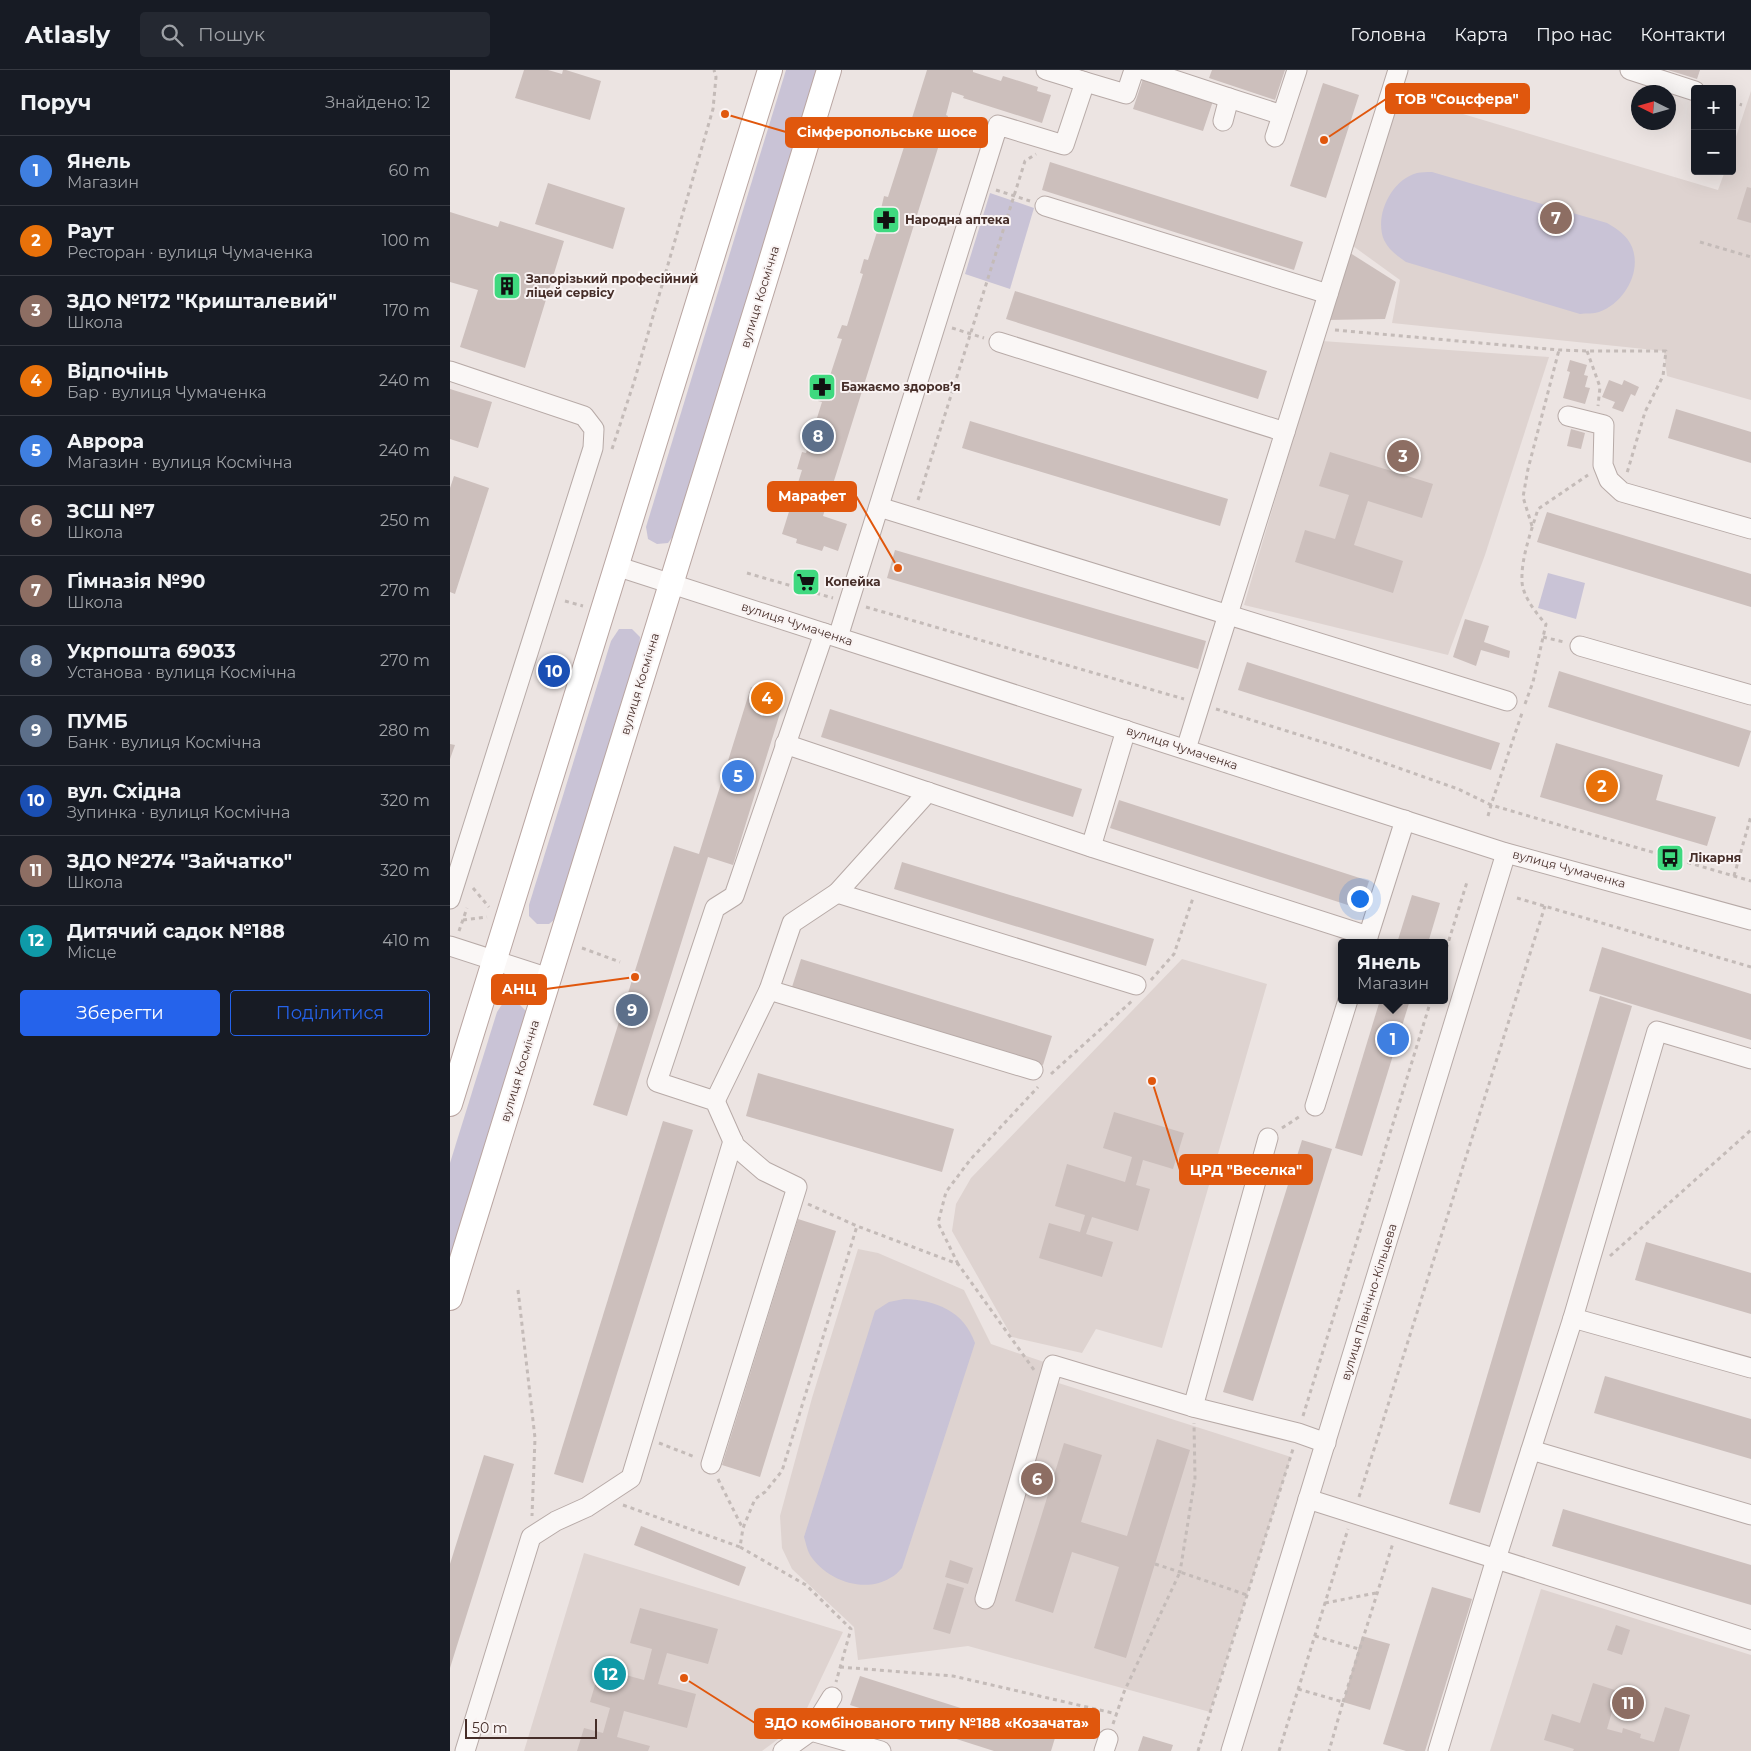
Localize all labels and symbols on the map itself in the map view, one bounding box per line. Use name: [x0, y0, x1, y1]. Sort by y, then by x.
callout: ТОВ "Соцсфера": [1386, 84, 1529, 113]
north arrow: [1631, 85, 1676, 130]
text: ТОВ "Соцсфера": [1395, 90, 1519, 108]
callout: Сімферопольське шосе: [786, 118, 987, 147]
text: Сімферопольське шосе: [797, 123, 977, 141]
pin: 7: [1540, 199, 1572, 237]
pharmacy icon: Народна аптека: [871, 205, 901, 235]
place label: Народна аптека: [905, 212, 1010, 227]
street label: вулиця Космічна: [737, 244, 782, 350]
building icon: Запорізький професійний ліцей сервісу: [492, 271, 522, 301]
place label: Запорізький професійний ліцей сервісу: [525, 271, 698, 300]
pharmacy icon: Бажаємо здоровʼя: [807, 372, 837, 402]
place label: Бажаємо здоровʼя: [841, 379, 961, 394]
pin: 8: [802, 417, 834, 455]
pin: 3: [1387, 437, 1419, 475]
callout: Марафет: [768, 482, 856, 511]
text: Марафет: [778, 487, 847, 505]
supermarket icon: Копейка: [791, 567, 821, 597]
place label: Копейка: [825, 574, 881, 589]
street label: вулиця Чумаченка: [739, 598, 855, 649]
street label: вулиця Космічна: [617, 631, 662, 737]
pin: 10: [538, 652, 570, 690]
pin: 4: [751, 679, 783, 717]
street label: вулиця Чумаченка: [1124, 722, 1240, 773]
pin: 5: [722, 757, 754, 795]
pin: 2: [1586, 767, 1618, 805]
bus stop icon: Лікарня: [1655, 843, 1685, 873]
street label: вулиця Чумаченка: [1511, 846, 1627, 891]
place label: Лікарня: [1689, 850, 1741, 865]
your location: [1347, 886, 1373, 912]
callout: АНЦ: [492, 975, 546, 1004]
text: АНЦ: [502, 980, 536, 998]
pin: 9: [616, 991, 648, 1029]
street label: вулиця Космічна: [497, 1018, 542, 1124]
pin: 1: [1377, 1020, 1409, 1058]
callout: ЦРД "Веселка": [1180, 1155, 1312, 1184]
text: ЦРД "Веселка": [1190, 1161, 1302, 1179]
street label: вулиця Північно-Кільцева: [1337, 1221, 1400, 1382]
pin: 6: [1021, 1460, 1053, 1498]
pin: 12: [594, 1655, 626, 1693]
pin: 11: [1612, 1684, 1644, 1722]
callout: ЗДО комбінованого типу №188 «Козачата»: [755, 1709, 1099, 1738]
text: ЗДО комбінованого типу №188 «Козачата»: [764, 1714, 1089, 1732]
scale bar: [465, 1716, 598, 1739]

